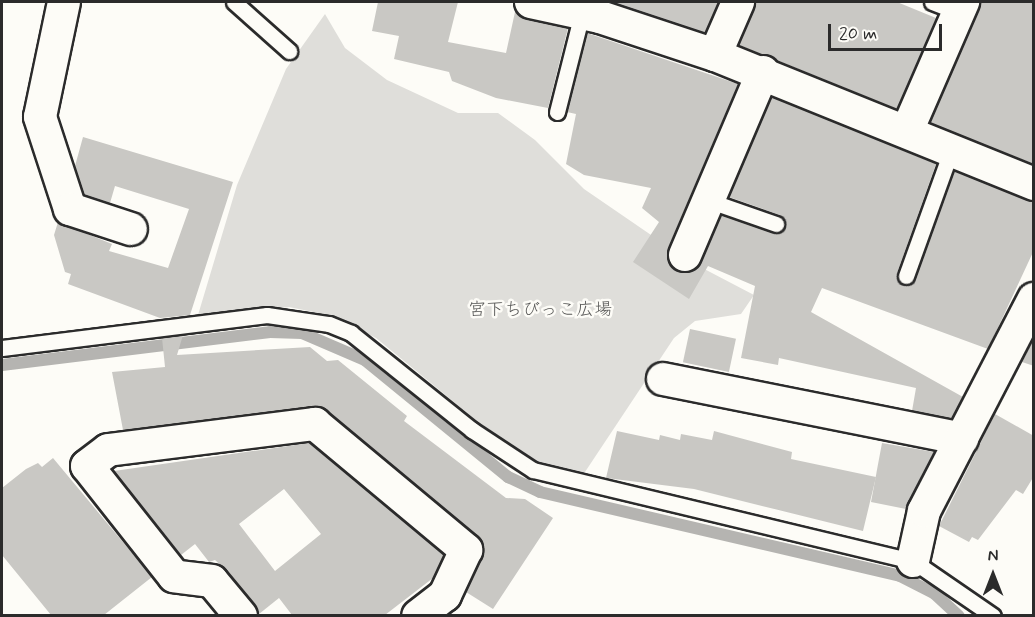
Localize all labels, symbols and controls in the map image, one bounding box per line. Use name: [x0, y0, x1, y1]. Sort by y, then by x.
scale bar: [831, 12, 945, 50]
text: 20 m: [839, 22, 877, 46]
park label: 宮下ちびっこ広場: [468, 299, 612, 321]
north arrow: [963, 545, 1023, 605]
text: N: [988, 546, 998, 567]

